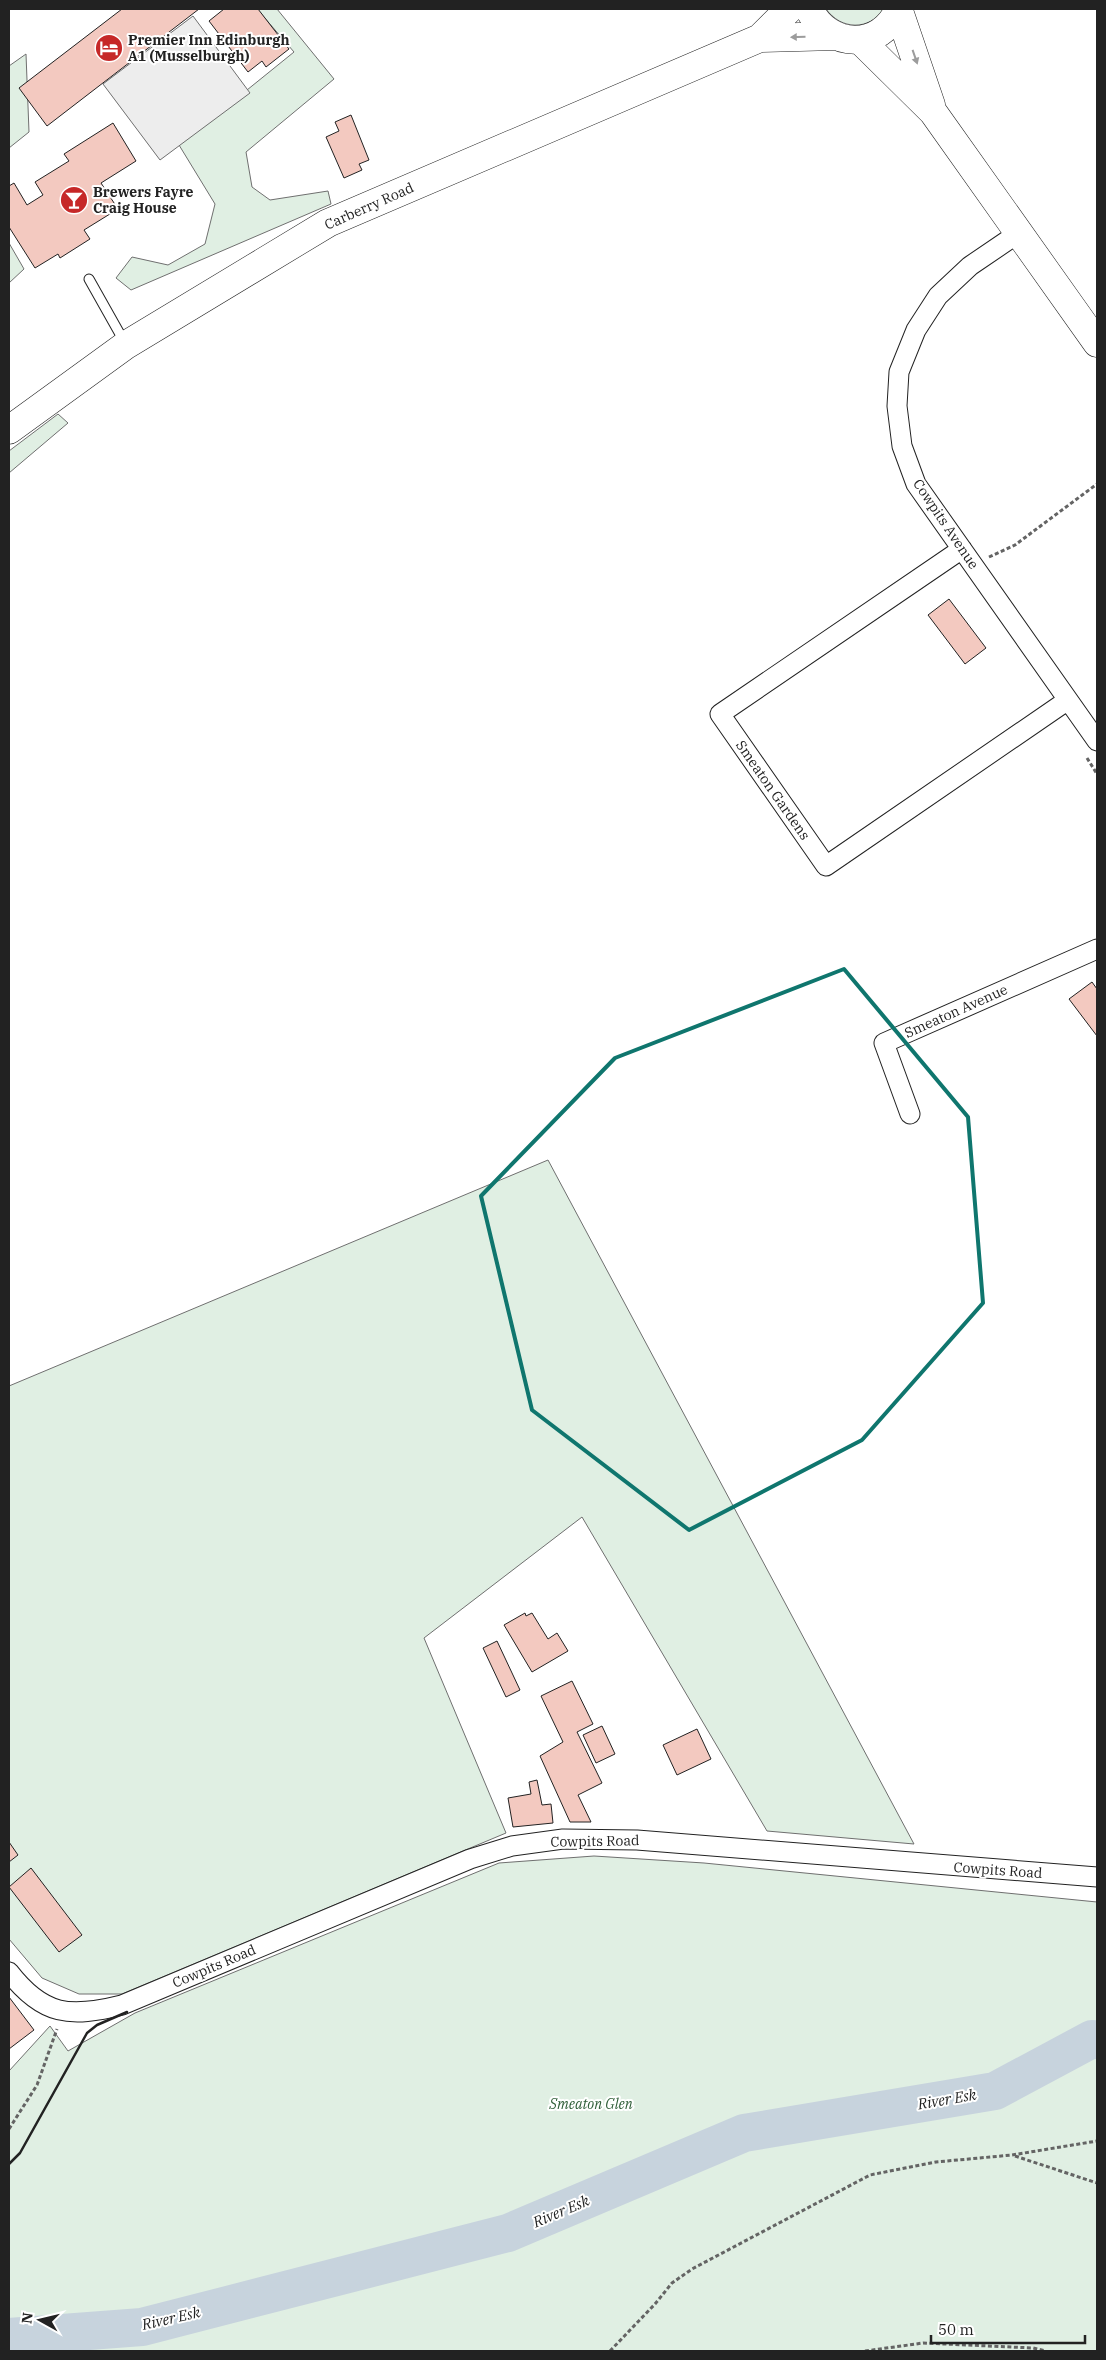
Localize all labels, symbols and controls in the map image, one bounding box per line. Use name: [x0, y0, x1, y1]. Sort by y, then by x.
place label: Premier Inn Edinburgh A1 (Musselburgh): [128, 31, 290, 65]
hotel icon: Premier Inn Edinburgh A1 (Musselburgh): [94, 33, 124, 63]
one-way arrow: [789, 33, 805, 41]
one-way arrow: [911, 49, 919, 64]
street label: Carberry Road: [322, 178, 417, 234]
place label: Brewers Fayre Craig House: [93, 183, 194, 217]
bar icon: Brewers Fayre Craig House: [59, 185, 89, 215]
street label: Cowpits Avenue: [909, 476, 983, 572]
street label: Smeaton Gardens: [732, 737, 814, 843]
street label: Smeaton Avenue: [902, 980, 1010, 1042]
street label: Cowpits Road: [550, 1831, 640, 1851]
street label: Cowpits Road: [953, 1858, 1044, 1882]
street label: Cowpits Road: [170, 1940, 259, 1992]
water label: River Esk: [915, 2084, 978, 2114]
park label: Smeaton Glen: [548, 2095, 633, 2113]
water label: River Esk: [529, 2191, 592, 2232]
north arrow: [15, 2295, 65, 2345]
water label: River Esk: [139, 2302, 202, 2334]
text: N: [17, 2311, 37, 2325]
scale bar: [931, 2312, 1085, 2344]
text: 50 m: [938, 2320, 974, 2339]

